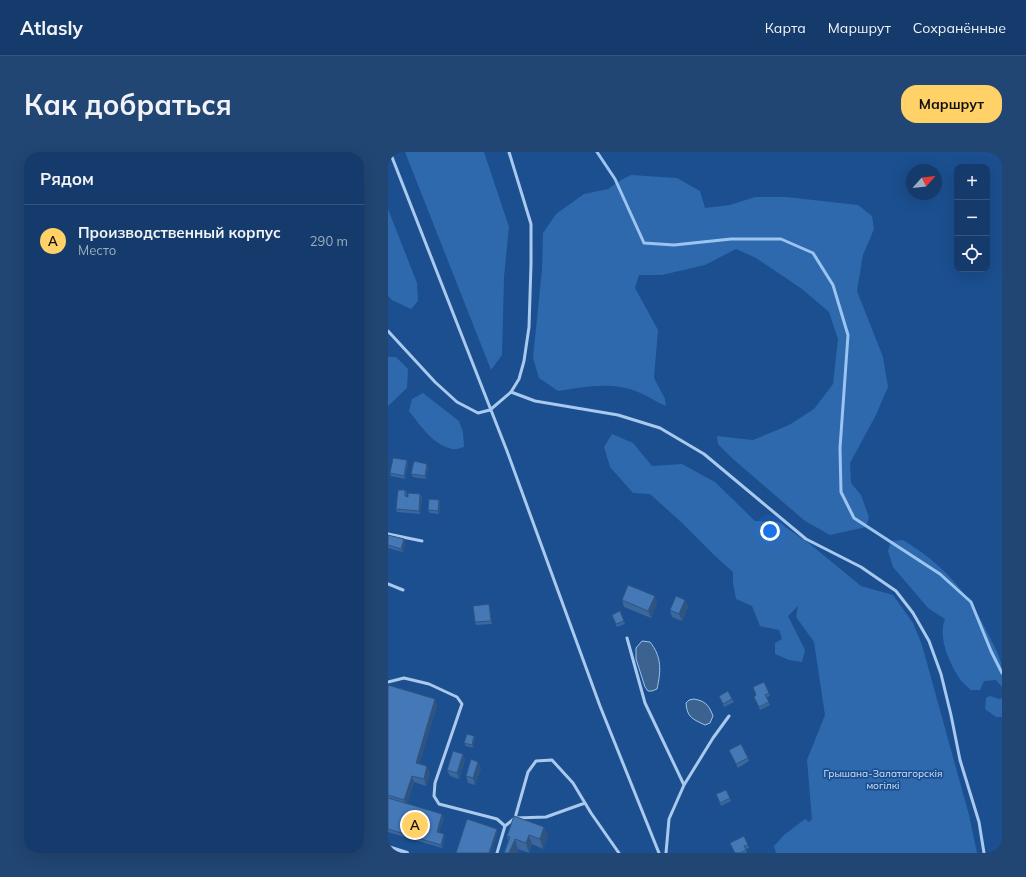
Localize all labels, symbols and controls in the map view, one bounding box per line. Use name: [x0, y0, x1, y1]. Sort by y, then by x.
text: Atlasly: [20, 16, 83, 40]
text: Карта: [765, 19, 806, 37]
text: Маршрут: [828, 19, 891, 37]
text: Сохранённые: [913, 19, 1006, 37]
button: Маршрут: [901, 85, 1002, 123]
text: Как добраться: [24, 87, 232, 122]
north arrow: [906, 164, 942, 200]
map controls: [954, 164, 990, 272]
button: +: [954, 164, 990, 200]
text: Рядом: [40, 168, 94, 189]
button: −: [954, 200, 990, 236]
text: Производственный корпус: [78, 223, 281, 242]
text: A: [48, 233, 58, 249]
text: 290 m: [310, 233, 348, 249]
button: locate: [954, 236, 990, 272]
text: Место: [78, 242, 116, 258]
your location: [760, 521, 780, 541]
park label: Грышана-Залатагорскія могілкі: [824, 767, 942, 792]
pin: A: [402, 810, 428, 840]

